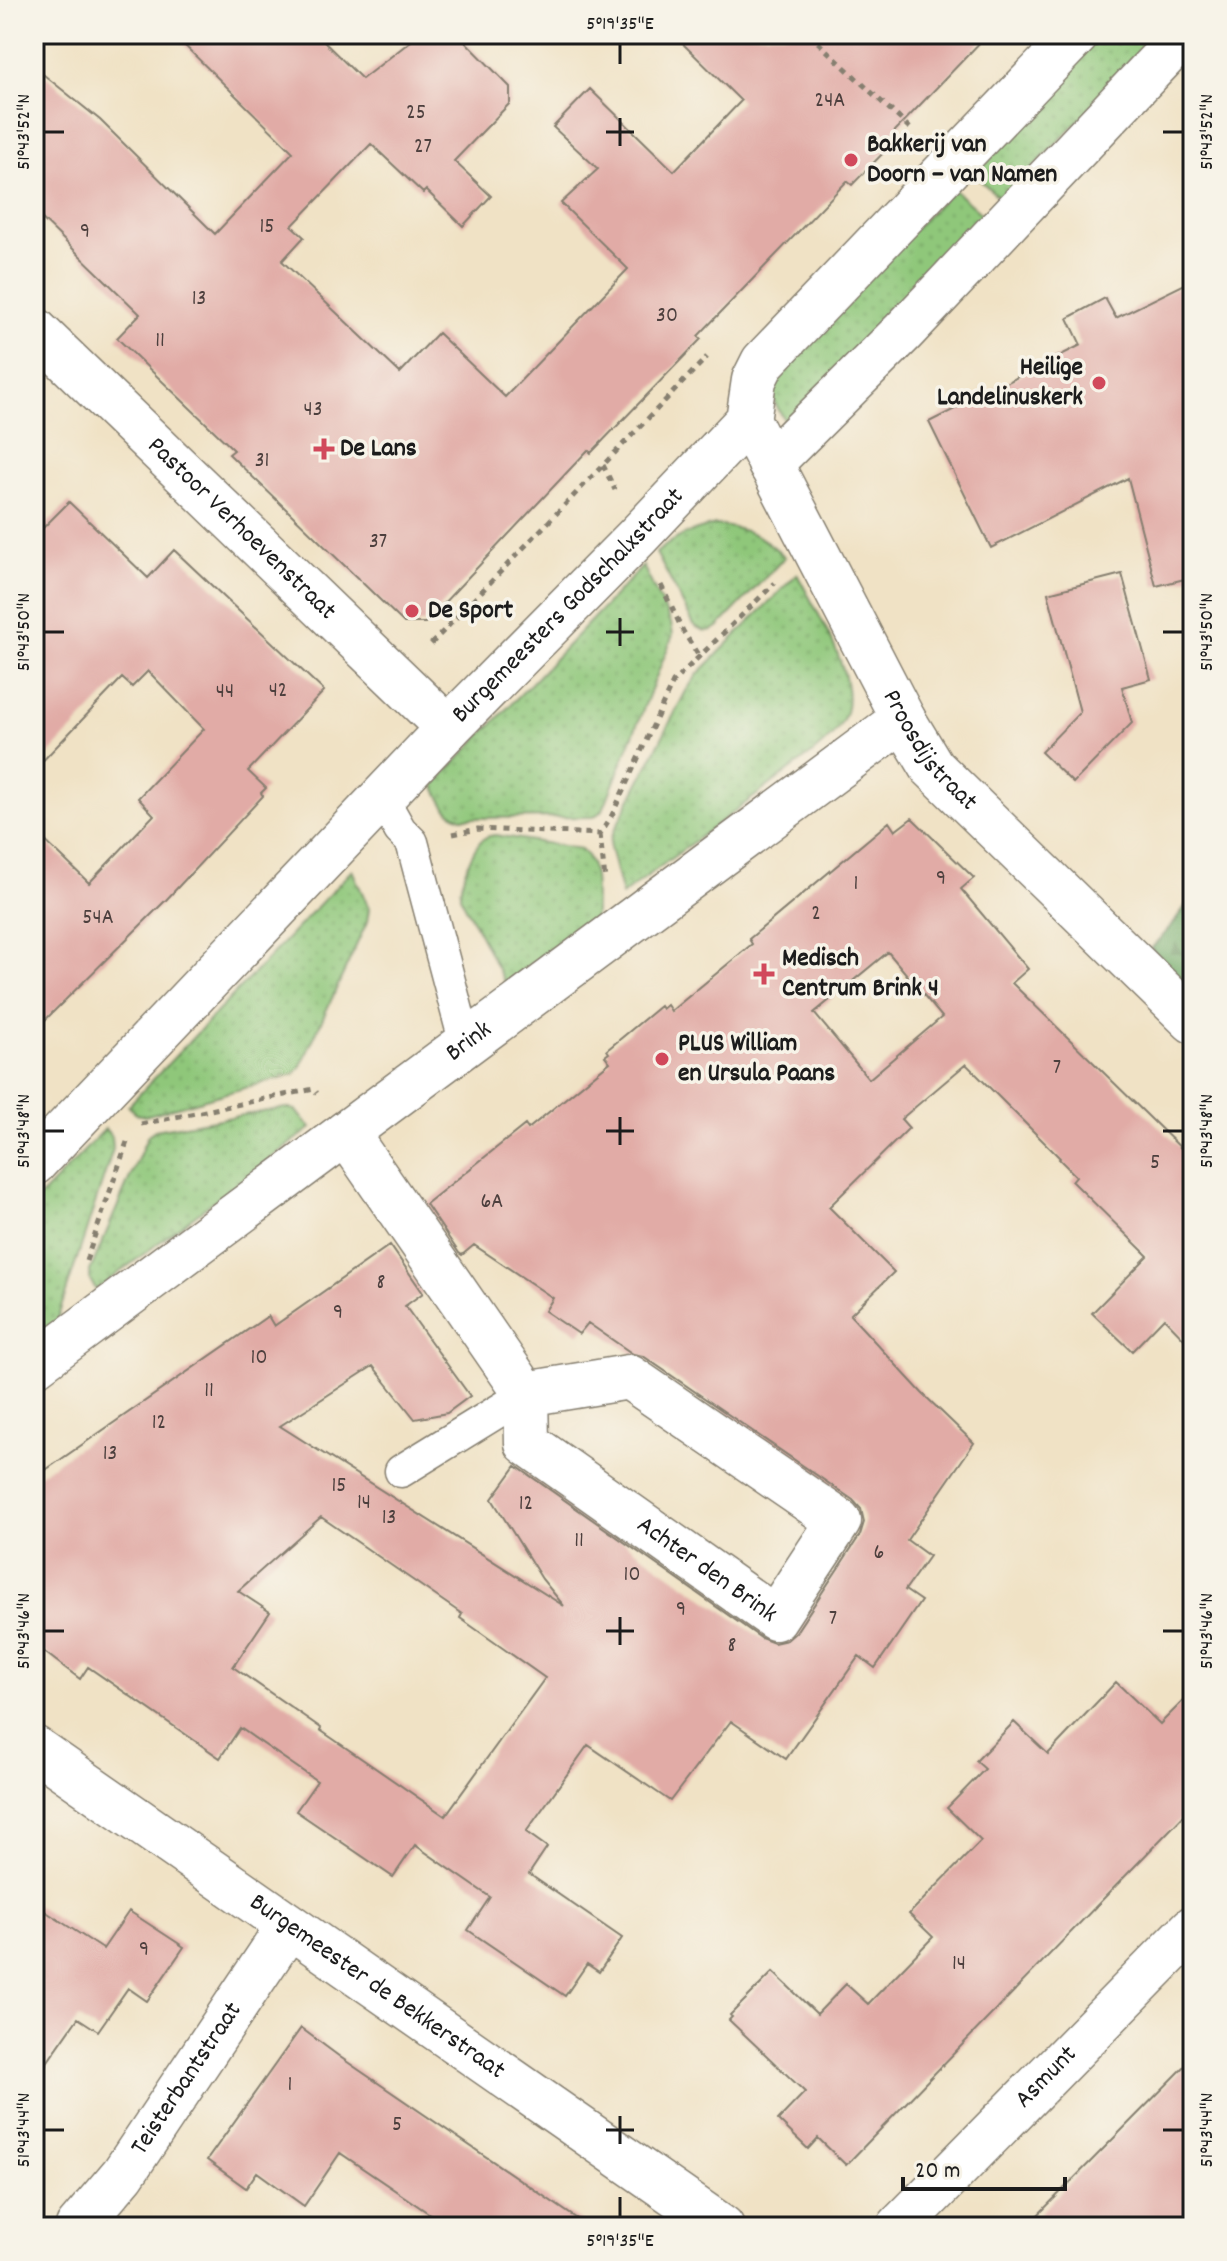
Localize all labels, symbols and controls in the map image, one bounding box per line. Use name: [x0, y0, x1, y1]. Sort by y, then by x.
text: 5°19'35"E: [586, 11, 654, 39]
house number: 24A: [815, 86, 845, 117]
text: 51°43'52"N: [11, 94, 39, 170]
text: 51°43'52"N: [1194, 94, 1222, 170]
house number: 25: [406, 98, 426, 129]
place label: Bakkerij van Doorn – van Namen: [867, 127, 1057, 194]
house number: 27: [414, 132, 432, 163]
marker: Bakkerij van Doorn – van Namen: [842, 151, 860, 169]
house number: 15: [259, 212, 275, 243]
house number: 9: [80, 217, 90, 248]
house number: 13: [192, 284, 206, 315]
house number: 30: [656, 301, 678, 332]
house number: 11: [155, 326, 165, 357]
place label: Heilige Landelinuskerk: [937, 350, 1083, 417]
marker: Heilige Landelinuskerk: [1090, 374, 1108, 392]
house number: 43: [304, 395, 322, 426]
street label: Pastoor Verhoevenstraat: [138, 429, 345, 629]
place label: De Lans: [340, 431, 417, 468]
marker: De Lans: [315, 440, 333, 458]
house number: 31: [255, 446, 269, 477]
street label: Burgemeesters Godschalxstraat: [444, 479, 693, 732]
house number: 37: [369, 527, 387, 558]
text: 51°43'50"N: [11, 593, 39, 671]
place label: De Sport: [428, 593, 513, 630]
text: 51°43'50"N: [1194, 593, 1222, 671]
marker: De Sport: [403, 602, 421, 620]
house number: 42: [269, 676, 287, 707]
house number: 44: [216, 677, 234, 708]
street label: Proosdijstraat: [872, 683, 986, 820]
house number: 9: [936, 864, 946, 895]
house number: 1: [854, 869, 858, 900]
house number: 2: [811, 899, 821, 930]
house number: 54A: [82, 903, 114, 934]
place label: Medisch Centrum Brink 4: [782, 941, 939, 1008]
marker: Medisch Centrum Brink 4: [753, 963, 775, 985]
street label: Brink: [438, 1012, 500, 1071]
place label: PLUS William en Ursula Paans: [678, 1026, 835, 1093]
marker: PLUS William en Ursula Paans: [653, 1050, 671, 1068]
house number: 7: [1053, 1053, 1061, 1084]
text: 51°43'48"N: [11, 1094, 39, 1168]
text: 51°43'48"N: [1194, 1094, 1222, 1168]
house number: 5: [1150, 1148, 1160, 1179]
house number: 6A: [481, 1187, 503, 1218]
house number: 8: [377, 1268, 385, 1299]
house number: 9: [333, 1298, 343, 1329]
house number: 10: [251, 1343, 267, 1374]
house number: 11: [204, 1376, 214, 1407]
house number: 12: [152, 1408, 166, 1439]
house number: 13: [103, 1439, 117, 1470]
house number: 15: [331, 1471, 347, 1502]
house number: 14: [357, 1488, 371, 1519]
house number: 12: [519, 1489, 533, 1520]
house number: 13: [382, 1503, 396, 1534]
street label: Achter den Brink: [629, 1507, 785, 1632]
house number: 11: [574, 1526, 584, 1557]
house number: 6: [874, 1538, 884, 1569]
house number: 10: [624, 1560, 640, 1591]
text: 51°43'46"N: [11, 1593, 39, 1669]
text: 51°43'46"N: [1194, 1593, 1222, 1669]
house number: 9: [676, 1595, 686, 1626]
house number: 7: [829, 1604, 837, 1635]
house number: 8: [728, 1631, 736, 1662]
street label: Burgemeester de Bekkerstraat: [242, 1885, 513, 2089]
house number: 9: [139, 1935, 149, 1966]
house number: 14: [952, 1949, 966, 1980]
street label: Teisterbantstraat: [122, 1994, 252, 2163]
street label: Asmunt: [1006, 2037, 1086, 2117]
house number: 1: [288, 2070, 292, 2101]
text: 51°43'44"N: [11, 2093, 39, 2167]
text: 51°43'44"N: [1194, 2093, 1222, 2167]
house number: 5: [392, 2110, 402, 2141]
scale bar: [903, 2141, 1065, 2191]
text: 20 m: [915, 2155, 961, 2189]
text: 5°19'35"E: [586, 2228, 654, 2256]

